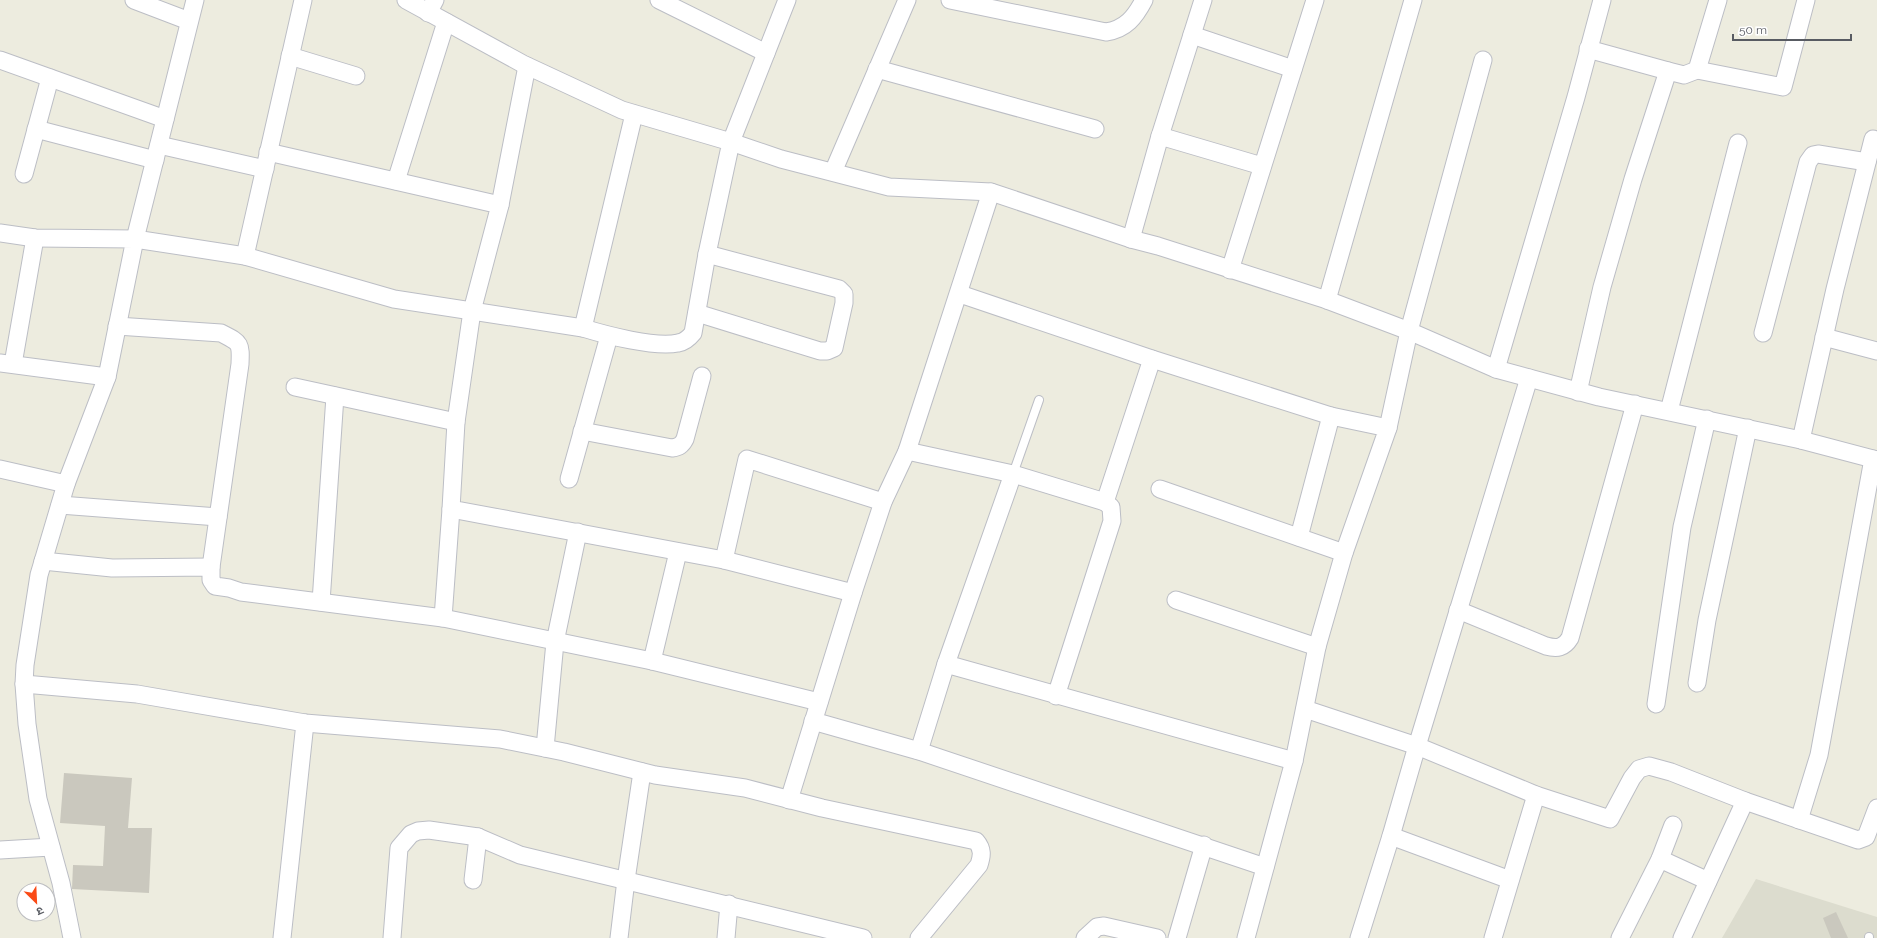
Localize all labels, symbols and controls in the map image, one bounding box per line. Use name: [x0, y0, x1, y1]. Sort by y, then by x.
scale bar: [1733, 16, 1851, 42]
text: 50 m: [1739, 23, 1767, 37]
north arrow: [16, 882, 56, 922]
text: उ: [34, 903, 45, 918]

